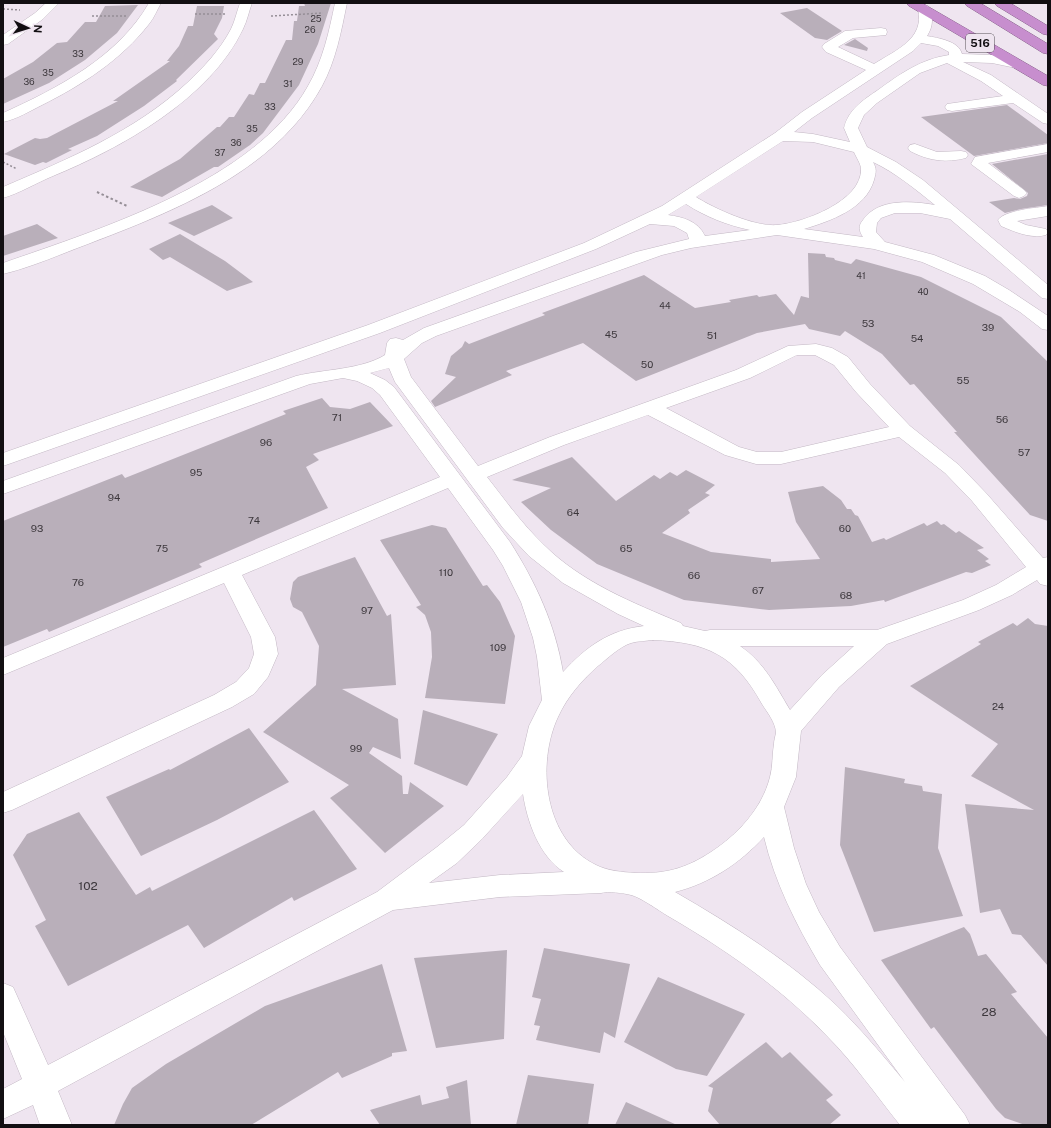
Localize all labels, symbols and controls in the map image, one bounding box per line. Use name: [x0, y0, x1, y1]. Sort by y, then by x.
north arrow: [8, 8, 48, 48]
house number: 25: [310, 13, 322, 24]
text: N: [32, 24, 44, 33]
house number: 26: [305, 24, 316, 35]
road number: 516: [966, 34, 994, 52]
house number: 33: [72, 48, 84, 59]
house number: 29: [293, 56, 304, 67]
house number: 35: [42, 67, 54, 78]
house number: 36: [23, 76, 35, 87]
house number: 31: [283, 78, 293, 89]
house number: 33: [264, 101, 276, 112]
house number: 35: [246, 123, 258, 134]
house number: 36: [230, 137, 242, 148]
house number: 37: [215, 147, 225, 158]
house number: 41: [856, 270, 866, 281]
house number: 40: [917, 286, 929, 297]
house number: 44: [659, 300, 671, 311]
house number: 53: [862, 317, 874, 329]
house number: 39: [982, 321, 994, 333]
house number: 45: [605, 328, 617, 340]
house number: 51: [707, 329, 717, 341]
house number: 54: [911, 332, 923, 344]
house number: 50: [641, 358, 653, 370]
house number: 55: [957, 374, 969, 386]
house number: 71: [332, 411, 342, 423]
house number: 56: [996, 413, 1008, 425]
house number: 96: [260, 436, 272, 448]
house number: 57: [1018, 446, 1030, 458]
house number: 95: [190, 466, 202, 478]
house number: 94: [108, 491, 120, 503]
house number: 64: [567, 506, 579, 518]
house number: 74: [248, 514, 260, 526]
house number: 93: [31, 522, 43, 534]
house number: 60: [839, 522, 851, 534]
house number: 75: [156, 542, 168, 554]
house number: 65: [620, 542, 632, 554]
house number: 110: [439, 566, 453, 578]
house number: 66: [688, 569, 700, 581]
house number: 76: [72, 576, 84, 588]
house number: 67: [752, 584, 764, 596]
house number: 68: [840, 589, 852, 601]
house number: 97: [361, 604, 373, 616]
house number: 109: [490, 641, 506, 653]
house number: 24: [992, 700, 1004, 712]
house number: 99: [350, 742, 362, 754]
house number: 102: [78, 879, 98, 893]
house number: 28: [982, 1005, 997, 1019]

